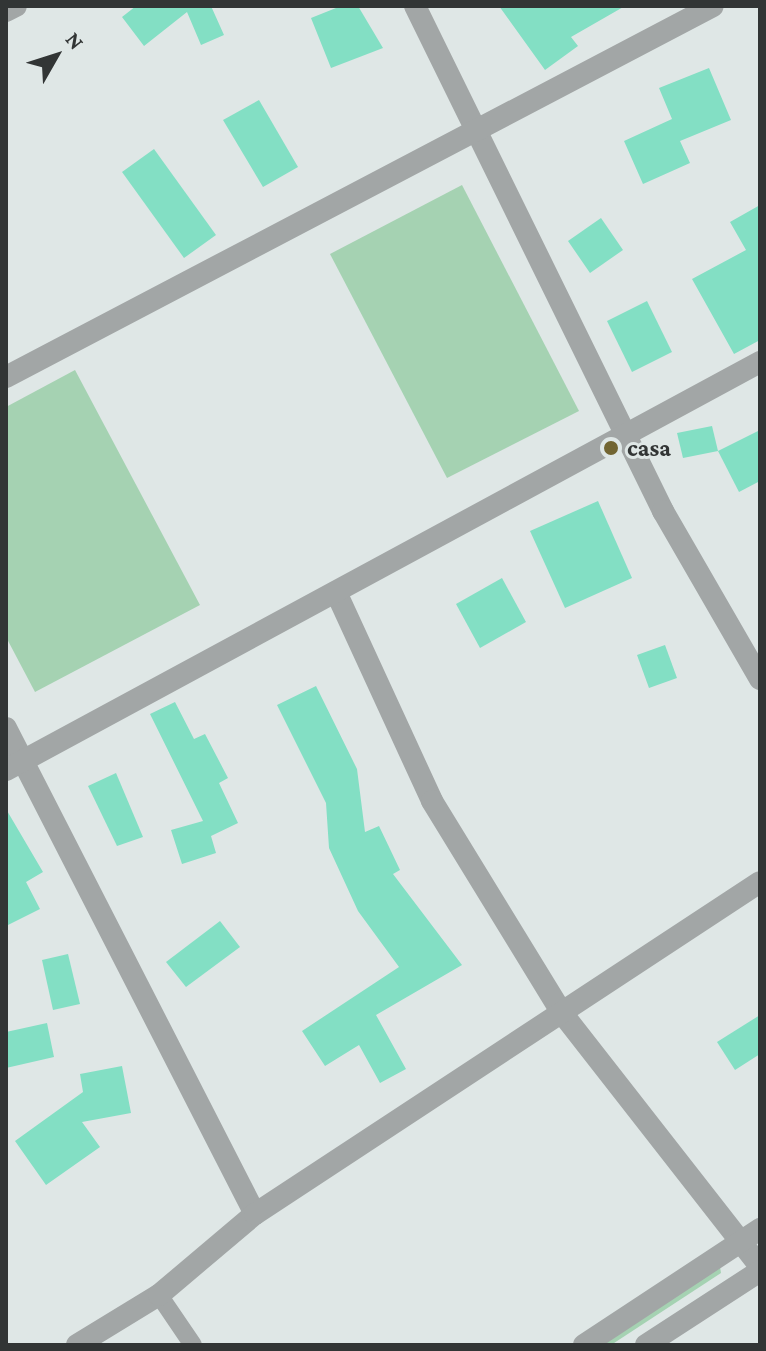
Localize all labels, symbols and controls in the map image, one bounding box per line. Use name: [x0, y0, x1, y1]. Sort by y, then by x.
north arrow: [16, 16, 96, 96]
text: N: [61, 27, 89, 54]
place label: casa: [627, 434, 671, 462]
marker: casa: [602, 439, 620, 457]

